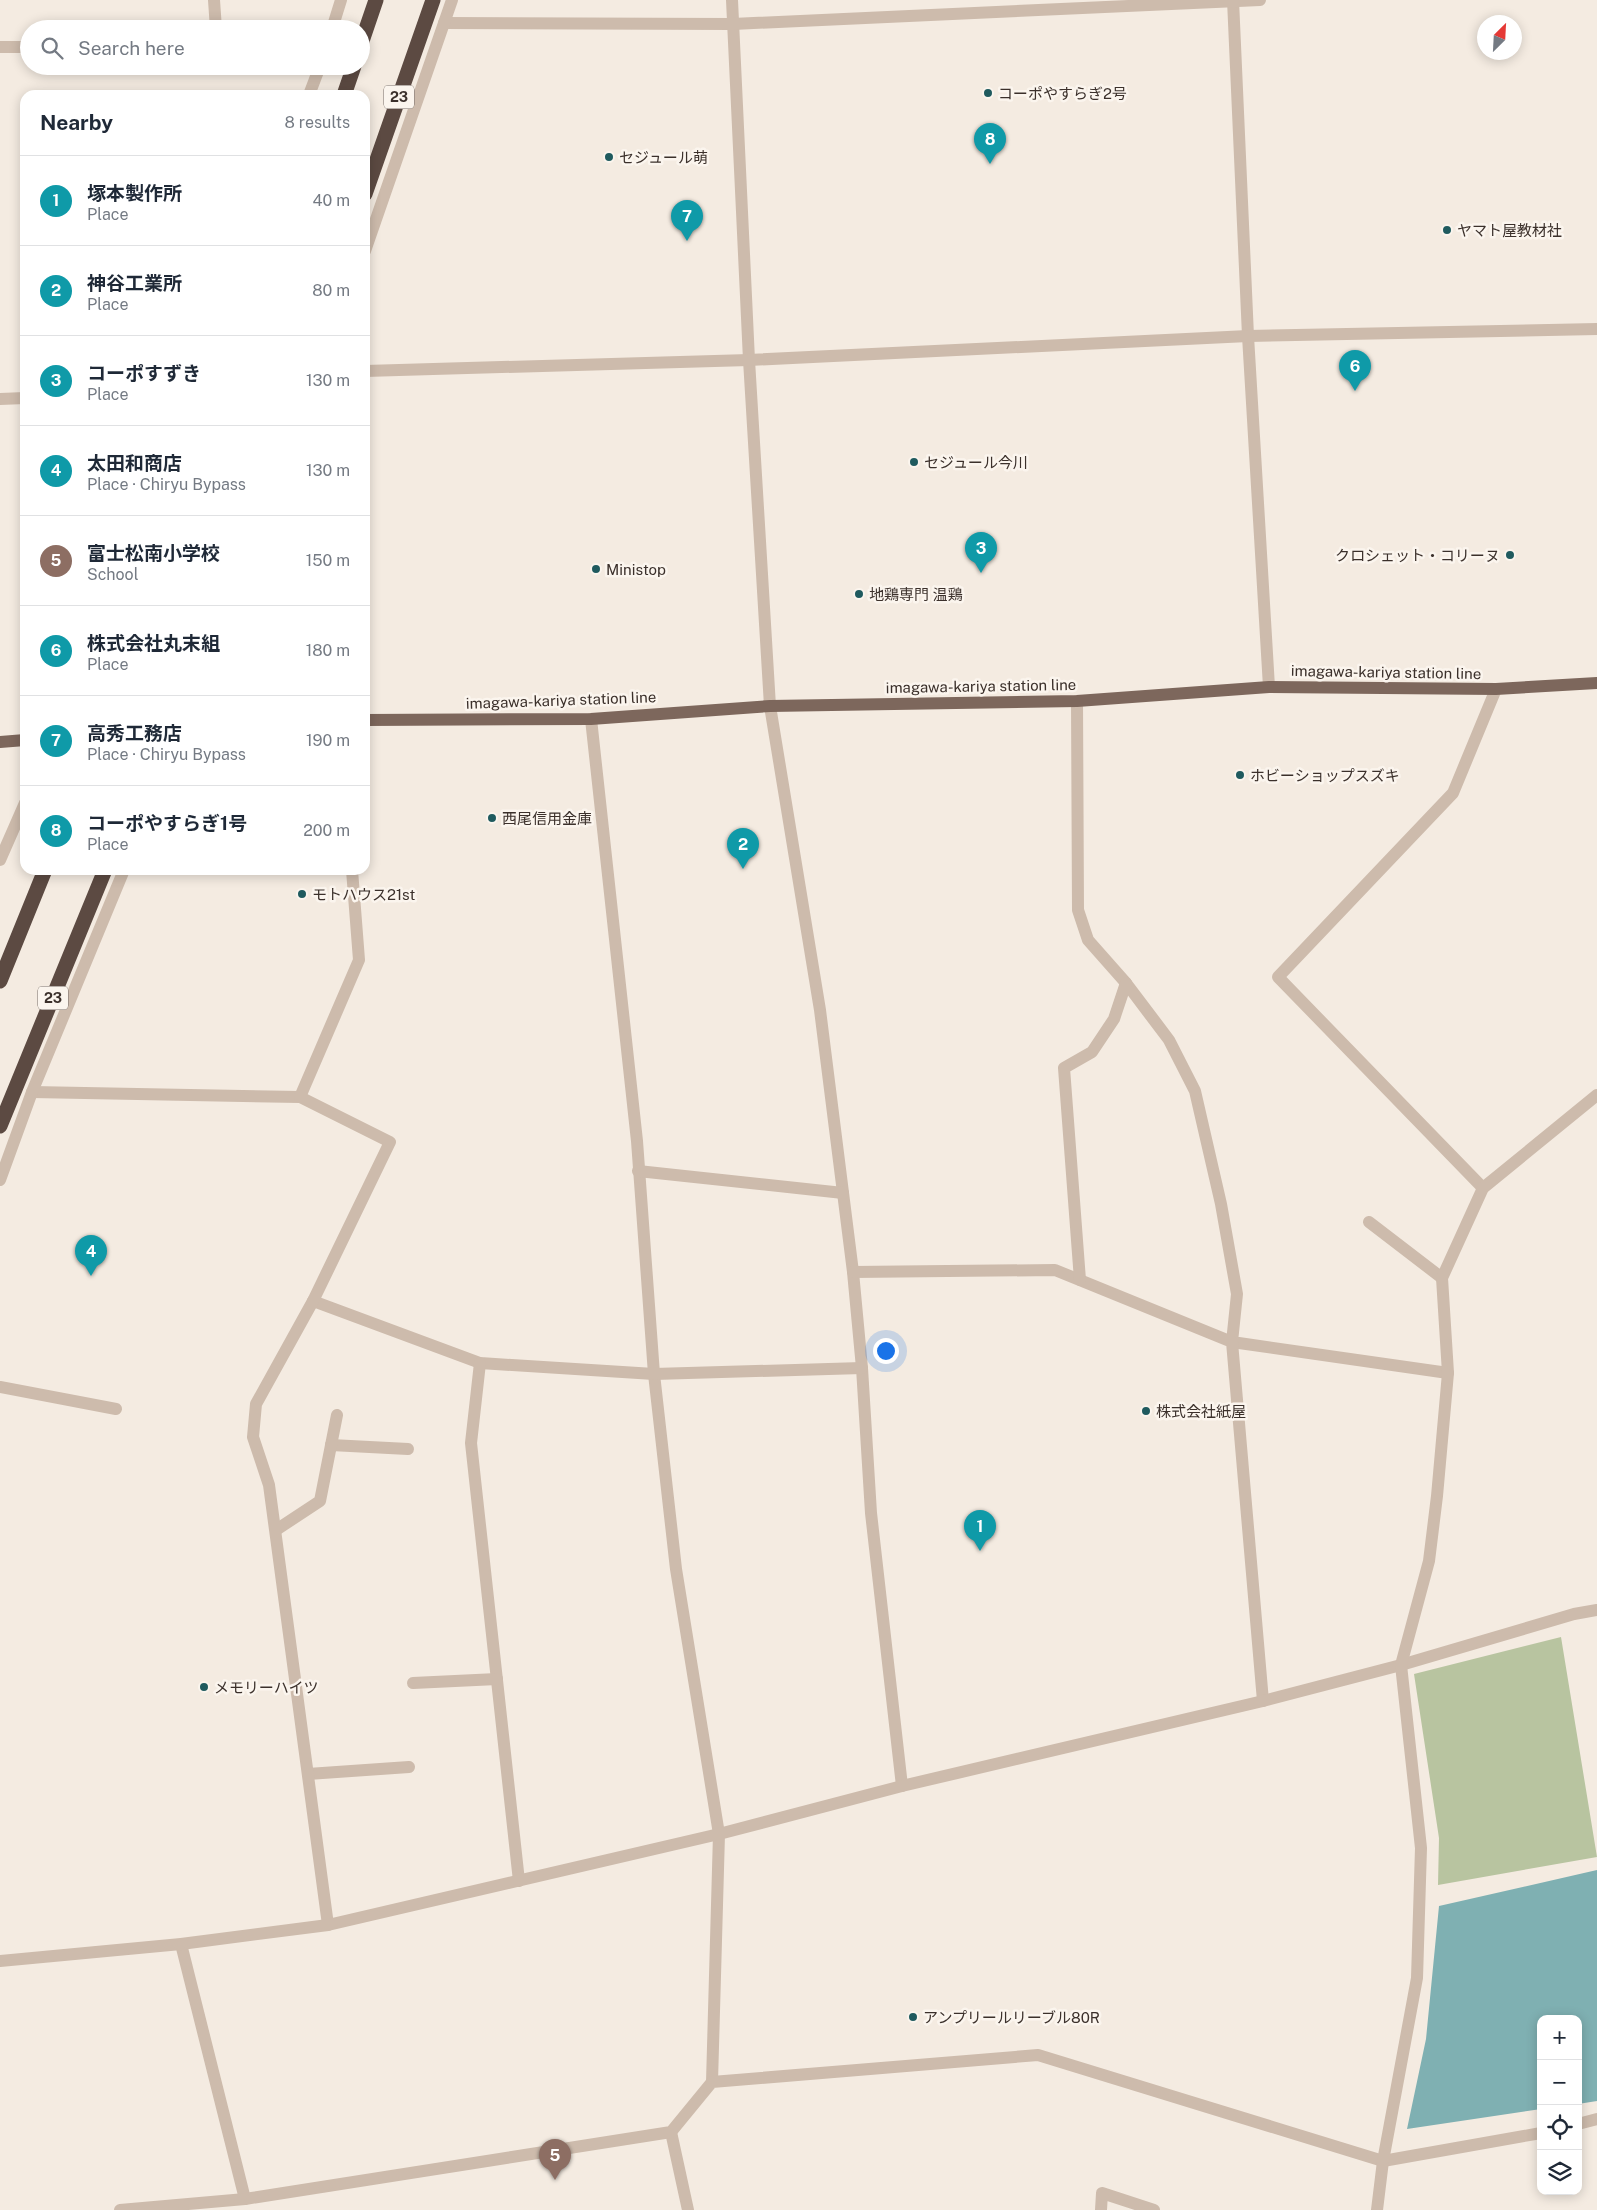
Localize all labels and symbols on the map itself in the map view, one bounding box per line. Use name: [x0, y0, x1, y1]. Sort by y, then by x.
north arrow: [1477, 15, 1522, 60]
road number: 23: [384, 85, 414, 108]
place label: コーポやすらぎ2号: [998, 85, 1127, 102]
marker: コーポやすらぎ2号: [982, 87, 994, 99]
pin: 8: [974, 123, 1006, 164]
place label: セジュール萌: [619, 149, 708, 166]
marker: セジュール萌: [603, 151, 615, 163]
pin: 7: [671, 200, 703, 241]
place label: ヤマト屋教材社: [1457, 222, 1562, 239]
marker: ヤマト屋教材社: [1441, 224, 1453, 236]
pin: 6: [1339, 350, 1371, 391]
place label: セジュール今川: [924, 454, 1028, 471]
marker: セジュール今川: [908, 456, 920, 468]
pin: 3: [965, 532, 997, 573]
place label: クロシェット・コリーヌ: [1335, 547, 1500, 564]
marker: クロシェット・コリーヌ: [1504, 549, 1516, 561]
place label: Ministop: [606, 561, 666, 578]
marker: Ministop: [590, 563, 602, 575]
place label: 地鶏専門 温鶏: [869, 586, 963, 603]
marker: 地鶏専門 温鶏: [853, 588, 865, 600]
street label: imagawa-kariya station line: [1291, 662, 1481, 682]
street label: imagawa-kariya station line: [886, 676, 1076, 696]
street label: imagawa-kariya station line: [466, 688, 656, 712]
place label: ホビーショップスズキ: [1250, 767, 1400, 784]
marker: ホビーショップスズキ: [1234, 769, 1246, 781]
place label: 西尾信用金庫: [502, 810, 592, 827]
marker: 西尾信用金庫: [486, 812, 498, 824]
pin: 2: [727, 828, 759, 869]
place label: モトハウス21st: [312, 886, 415, 903]
marker: モトハウス21st: [296, 888, 308, 900]
road number: 23: [38, 986, 68, 1010]
pin: 4: [75, 1235, 107, 1276]
your location: [873, 1338, 899, 1364]
place label: 株式会社紙屋: [1156, 1403, 1246, 1420]
marker: 株式会社紙屋: [1140, 1405, 1152, 1417]
pin: 1: [964, 1510, 996, 1551]
place label: メモリーハイツ: [214, 1679, 318, 1696]
marker: メモリーハイツ: [198, 1681, 210, 1693]
place label: アンプリールリーブル80R: [923, 2009, 1100, 2026]
marker: アンプリールリーブル80R: [907, 2011, 919, 2023]
pin: 5: [539, 2139, 571, 2180]

